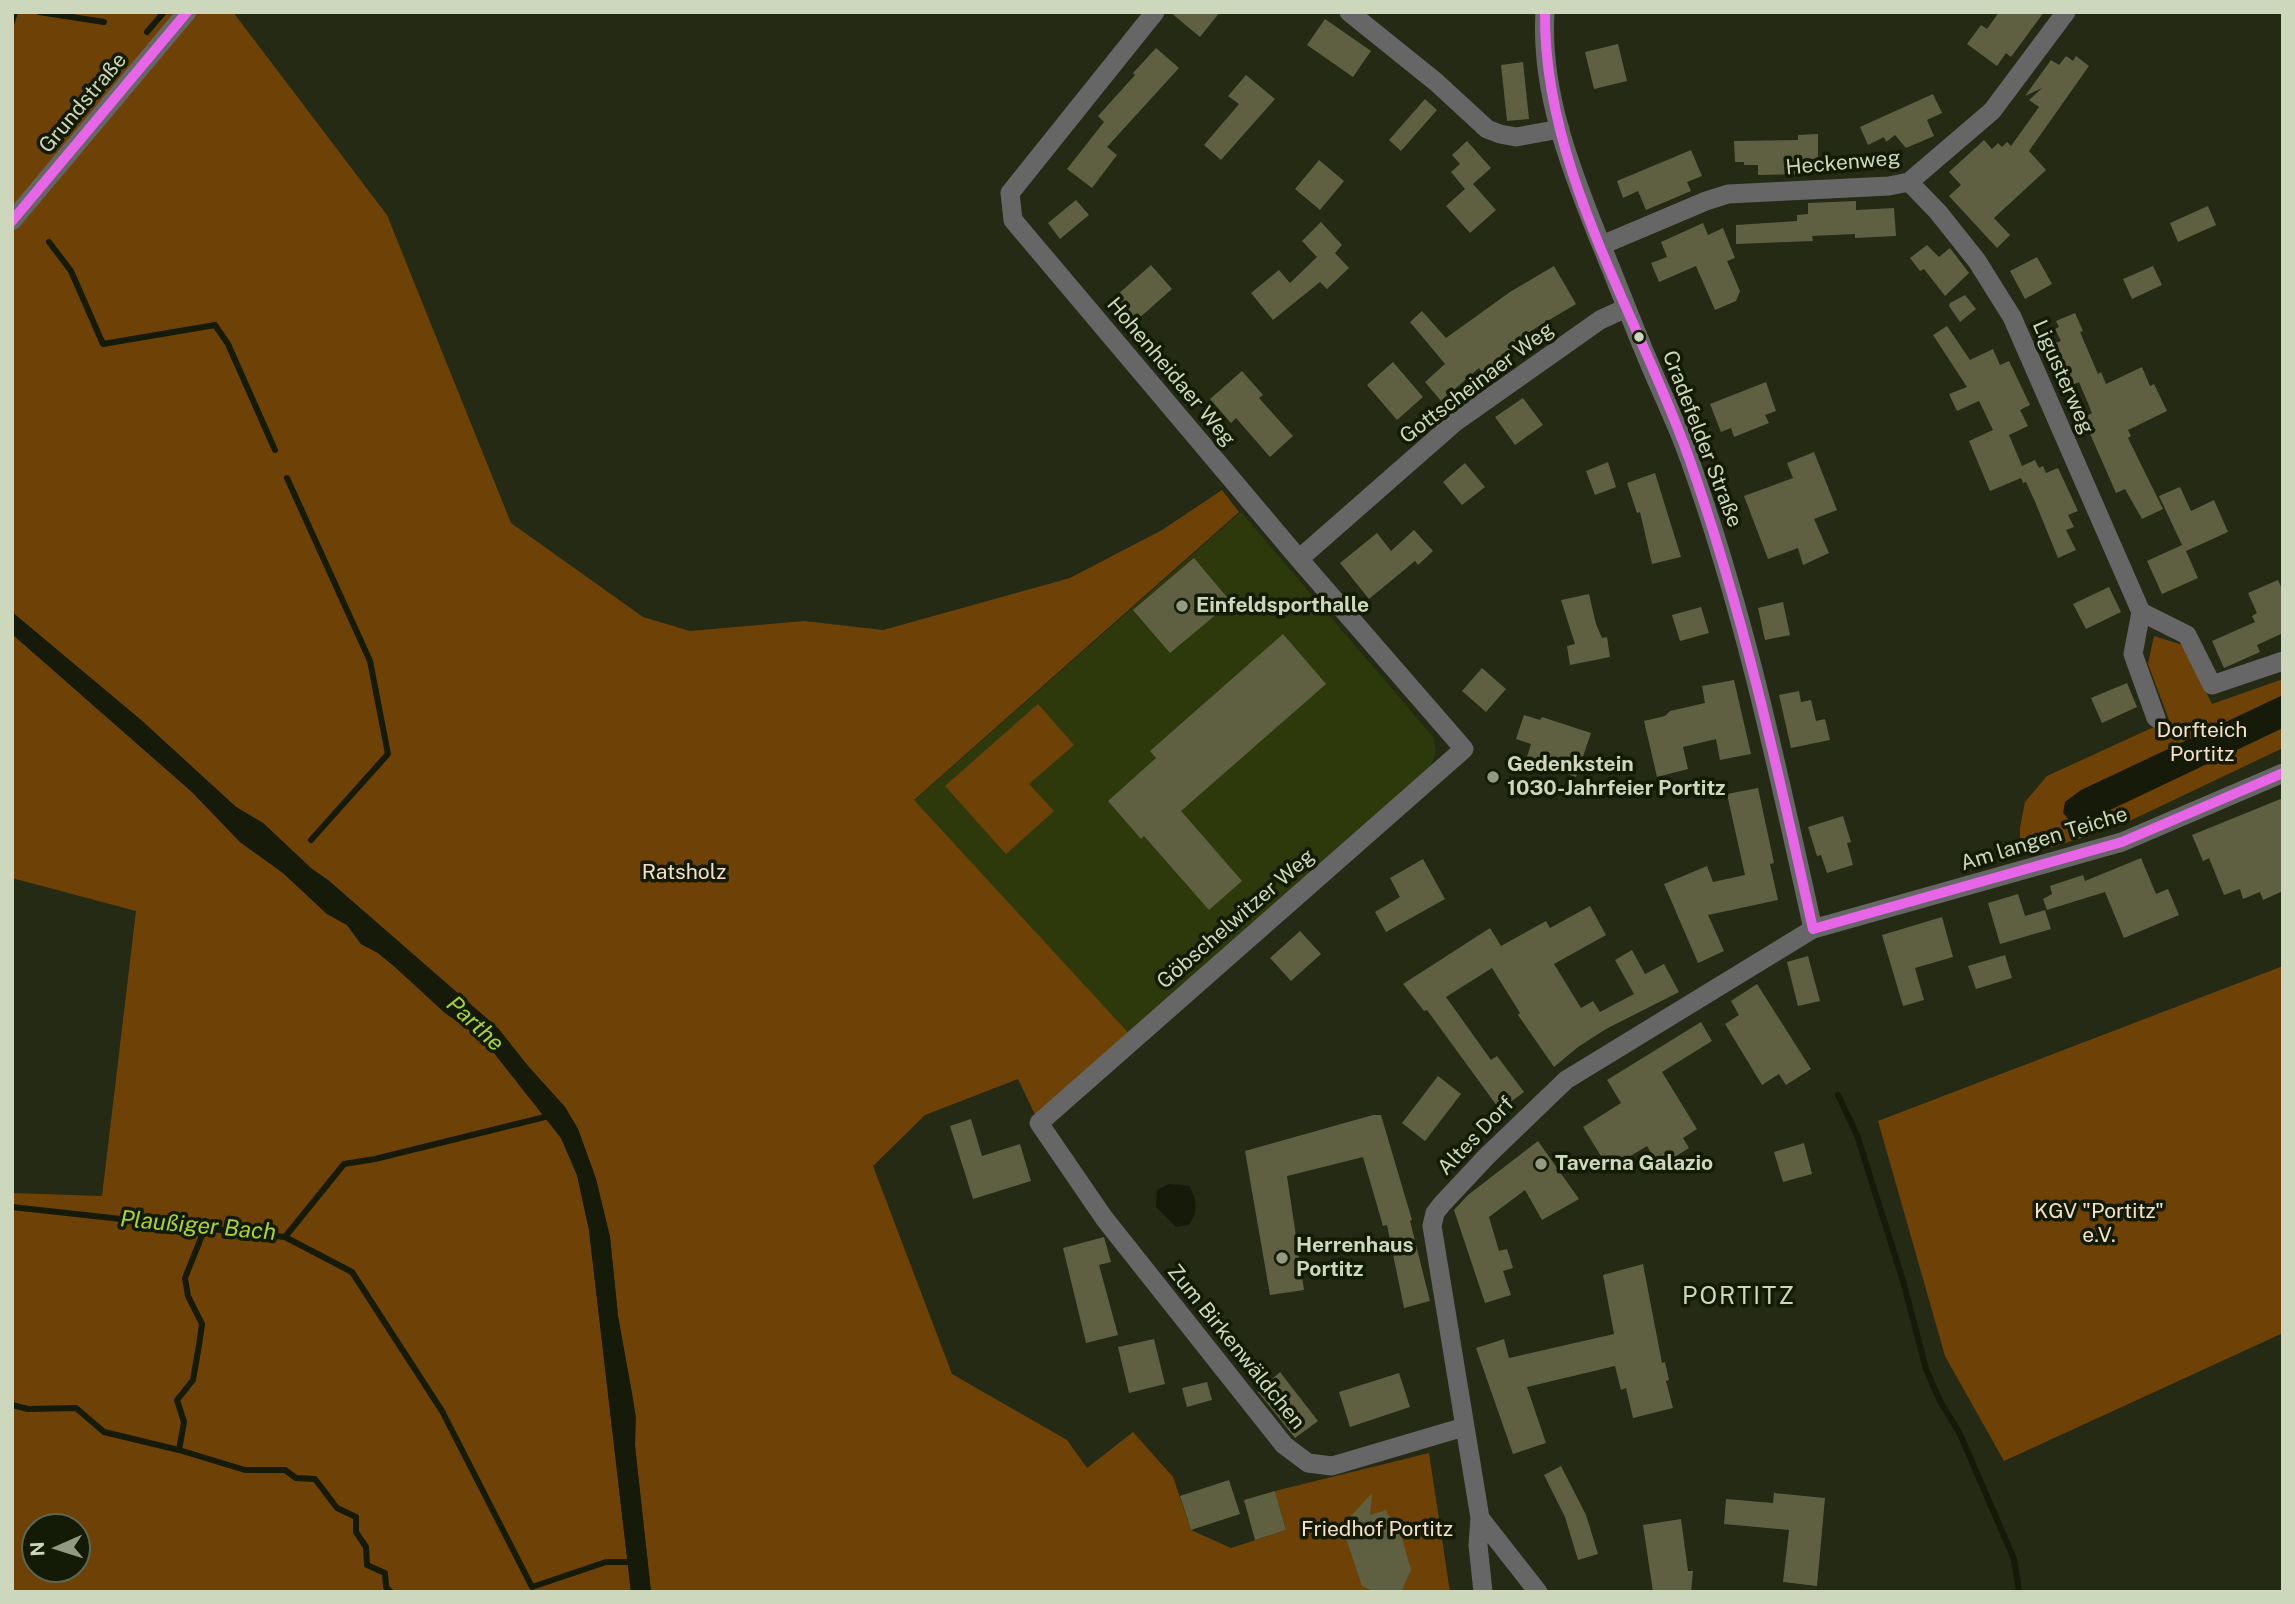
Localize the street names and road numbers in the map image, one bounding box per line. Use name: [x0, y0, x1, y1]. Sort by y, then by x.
street label: Grundstraße: [34, 48, 132, 158]
street label: Heckenweg: [1785, 145, 1901, 181]
street label: Hohenheidaer Weg: [1101, 292, 1241, 452]
street label: Ligusterweg: [2027, 316, 2099, 438]
street label: Gottscheinaer Weg: [1395, 317, 1559, 449]
street label: Cradefelder Straße: [1657, 347, 1747, 531]
street label: Am langen Teiche: [1957, 802, 2131, 876]
street label: Göbschelwitzer Weg: [1152, 844, 1320, 994]
street label: Altes Dorf: [1433, 1092, 1519, 1180]
street label: Zum Birkenwäldchen: [1162, 1259, 1310, 1435]

